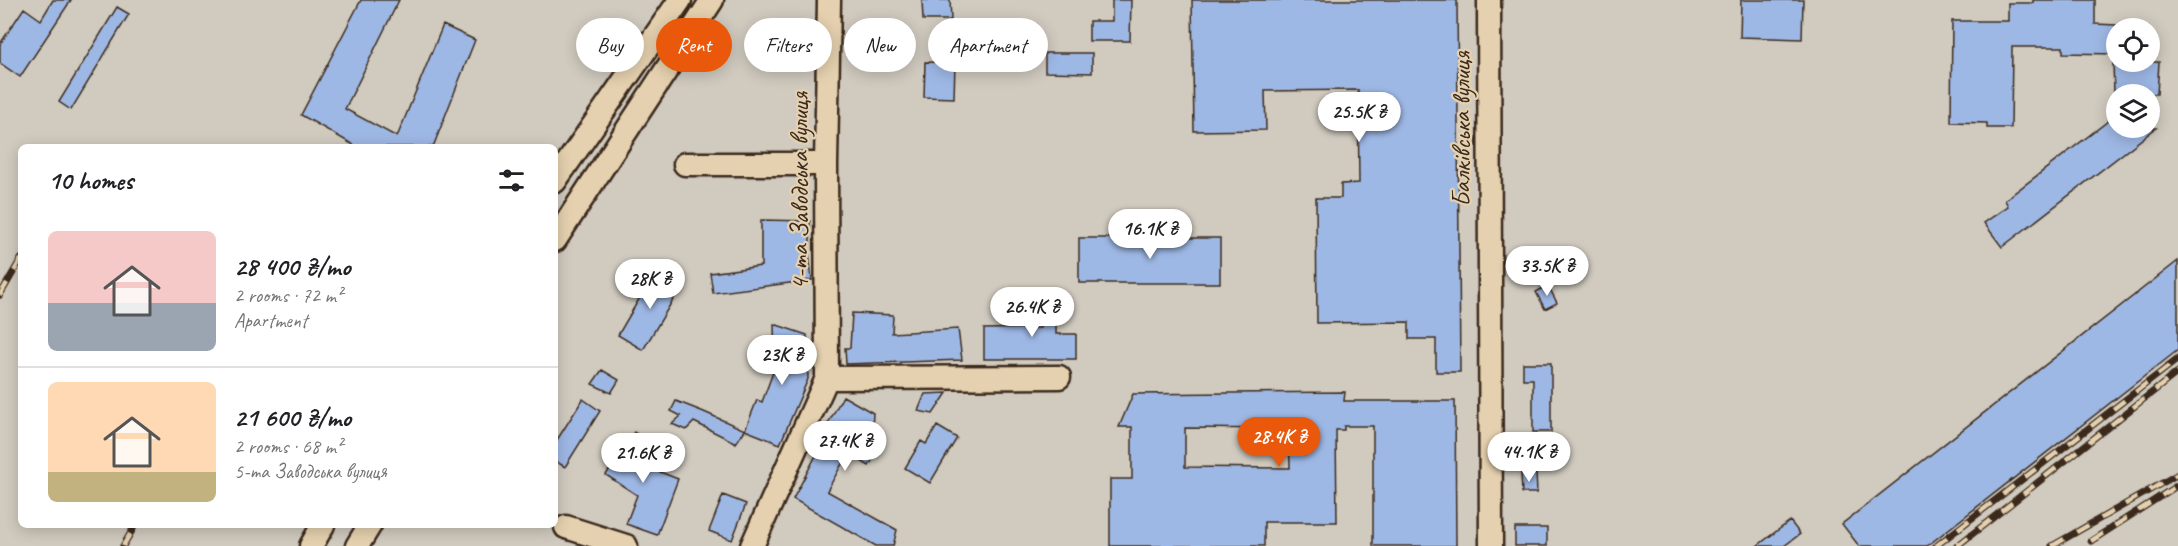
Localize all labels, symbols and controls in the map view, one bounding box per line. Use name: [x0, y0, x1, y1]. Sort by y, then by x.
chip: Buy: [576, 18, 644, 72]
chip: Rent: [656, 18, 732, 72]
chip: Filters: [744, 18, 832, 72]
chip: New: [844, 18, 916, 72]
chip: Apartment: [928, 18, 1048, 72]
map controls: [2106, 18, 2160, 138]
button: locate: [2106, 18, 2160, 72]
street label: Балківська вулиця: [1445, 50, 1478, 207]
button: layers: [2106, 84, 2160, 138]
street label: 4-та Заводська вулиця: [783, 90, 816, 290]
pin: 25.5K ₴: [1304, 92, 1414, 143]
text: 25.5K ₴: [1332, 99, 1386, 124]
text: 10 homes: [48, 164, 133, 197]
icon: filters: [495, 164, 528, 197]
pin: 16.1K ₴: [1095, 209, 1205, 260]
text: 16.1K ₴: [1122, 216, 1178, 241]
pin: 33.5K ₴: [1492, 246, 1602, 297]
text: 28 400 ₴/mo: [234, 250, 350, 283]
text: 33.5K ₴: [1520, 253, 1574, 278]
icon: home: [96, 255, 168, 327]
pin: 28K ₴: [608, 259, 692, 310]
text: 28K ₴: [629, 266, 671, 291]
text: 2 rooms · 72 m²: [234, 283, 342, 308]
pin: 26.4K ₴: [977, 287, 1087, 338]
text: 26.4K ₴: [1004, 294, 1060, 319]
text: Apartment: [234, 308, 307, 333]
pin: 23K ₴: [740, 335, 824, 386]
text: 23K ₴: [761, 342, 803, 367]
text: 21 600 ₴/mo: [234, 401, 351, 434]
icon: home: [96, 406, 168, 478]
pin: 28.4K ₴: [1224, 417, 1334, 468]
pin: 27.4K ₴: [790, 421, 900, 472]
text: 28.4K ₴: [1251, 424, 1307, 449]
text: 27.4K ₴: [817, 428, 873, 453]
pin: 44.1K ₴: [1474, 432, 1584, 483]
pin: 21.6K ₴: [588, 433, 698, 484]
text: 2 rooms · 68 m²: [234, 434, 342, 459]
text: 44.1K ₴: [1501, 439, 1557, 464]
text: 21.6K ₴: [615, 440, 671, 465]
text: 5-та Заводська вулиця: [234, 459, 387, 484]

